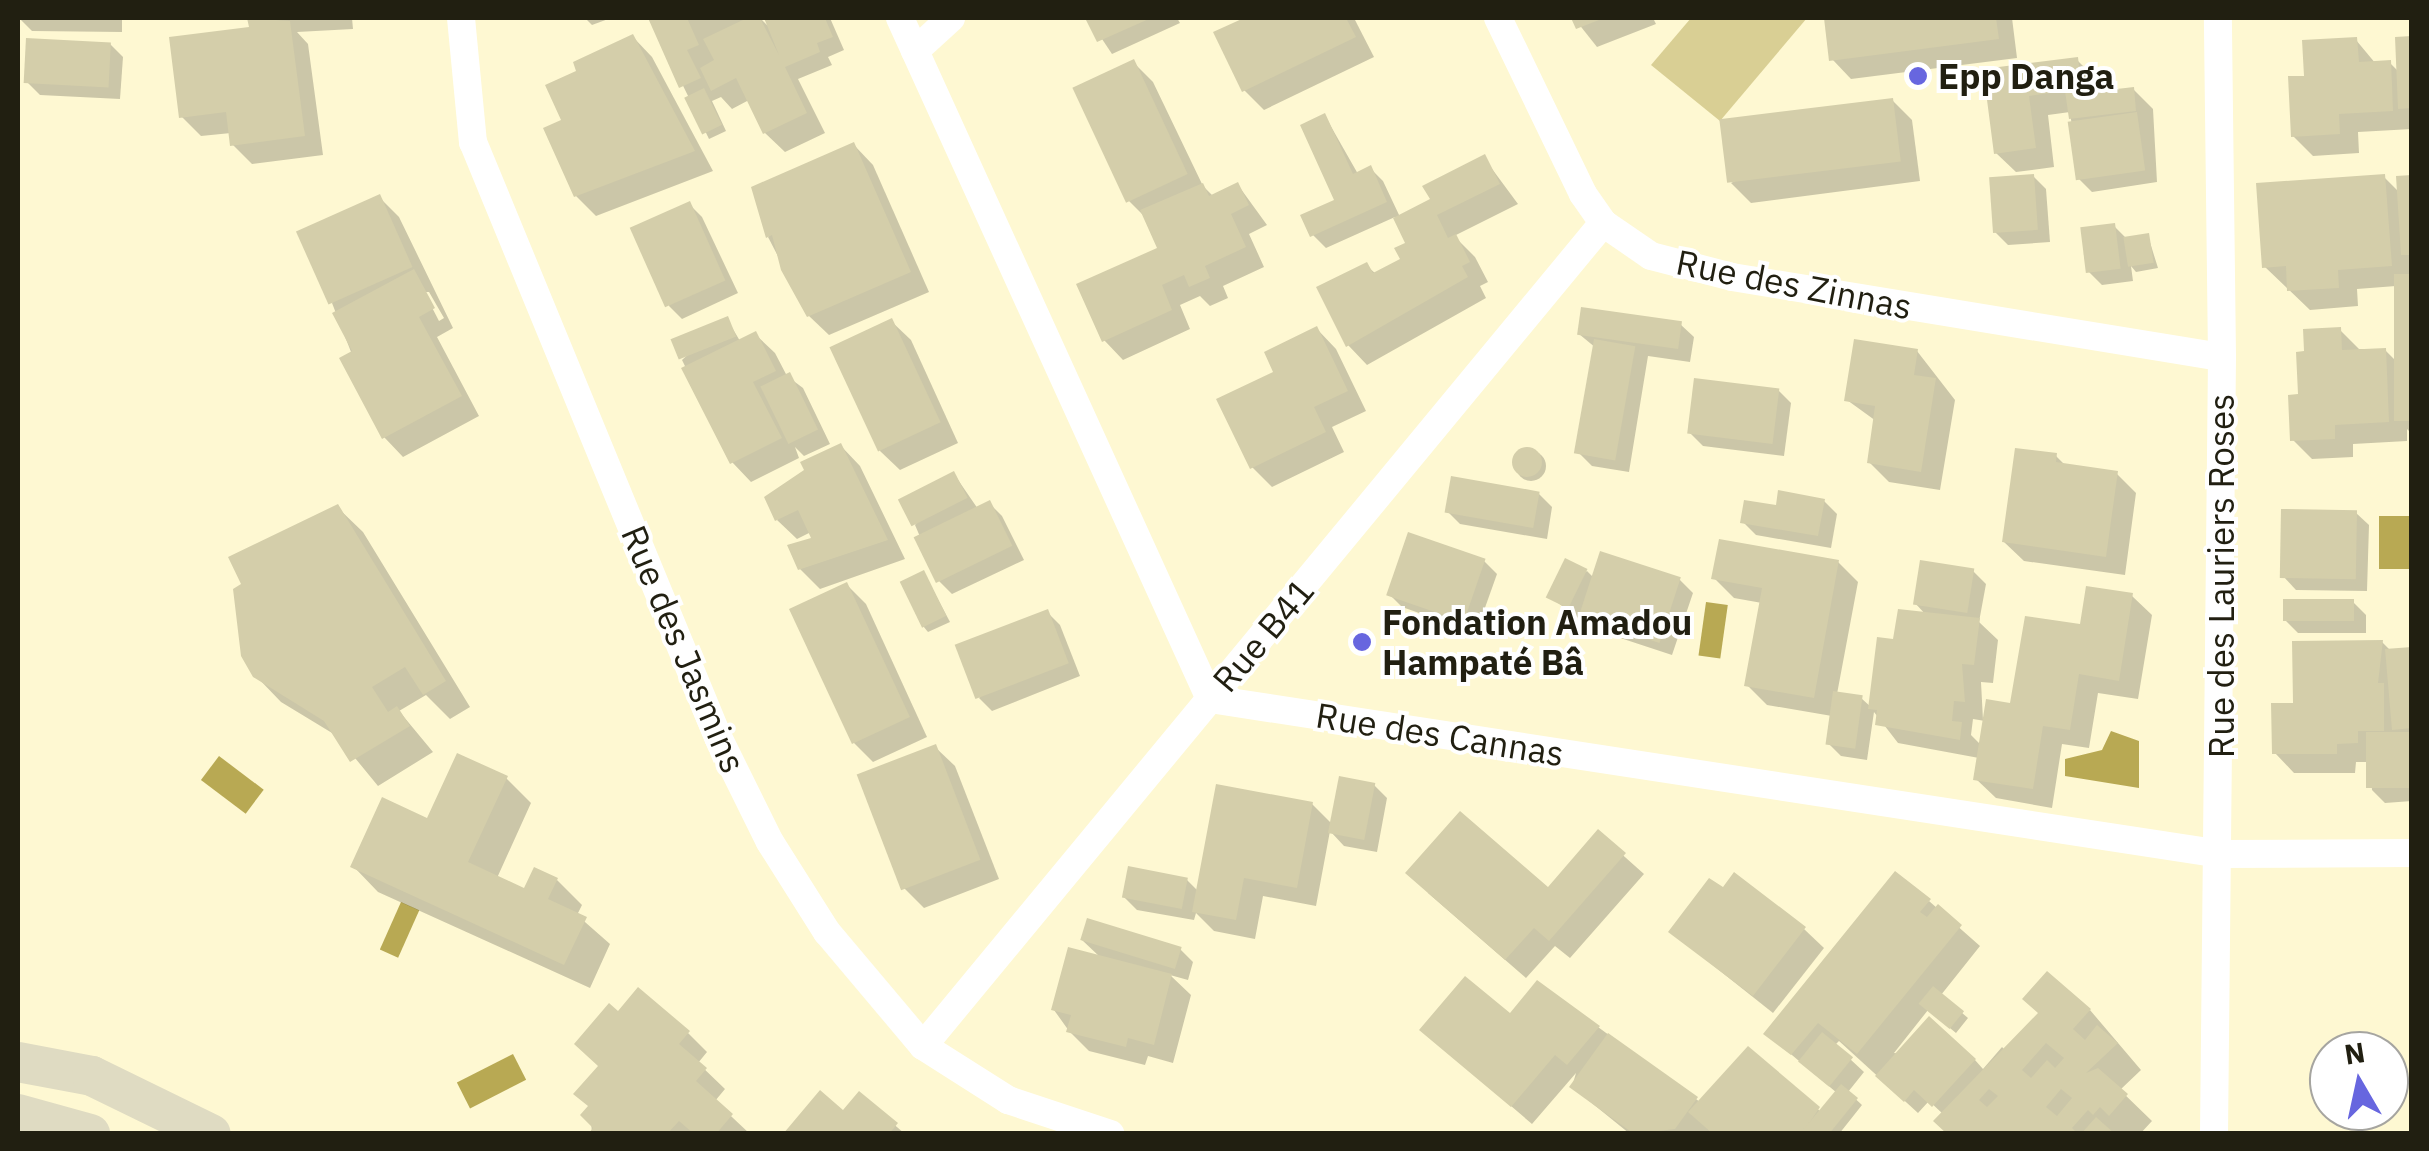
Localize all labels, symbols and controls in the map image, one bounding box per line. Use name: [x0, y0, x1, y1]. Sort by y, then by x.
place label: Epp Danga: [1938, 55, 2114, 97]
marker: Epp Danga: [1907, 65, 1929, 87]
street label: Rue des Zinnas: [1673, 241, 1915, 327]
street label: Rue des Lauriers Roses: [2200, 394, 2242, 758]
street label: Rue des Jasmins: [613, 519, 755, 779]
street label: Rue B41: [1204, 570, 1322, 700]
place label: Fondation Amadou Hampaté Bâ: [1382, 601, 1692, 683]
marker: Fondation Amadou Hampaté Bâ: [1351, 631, 1373, 653]
street label: Rue des Cannas: [1313, 694, 1567, 774]
north arrow: [2309, 1031, 2409, 1131]
text: N: [2342, 1033, 2367, 1073]

